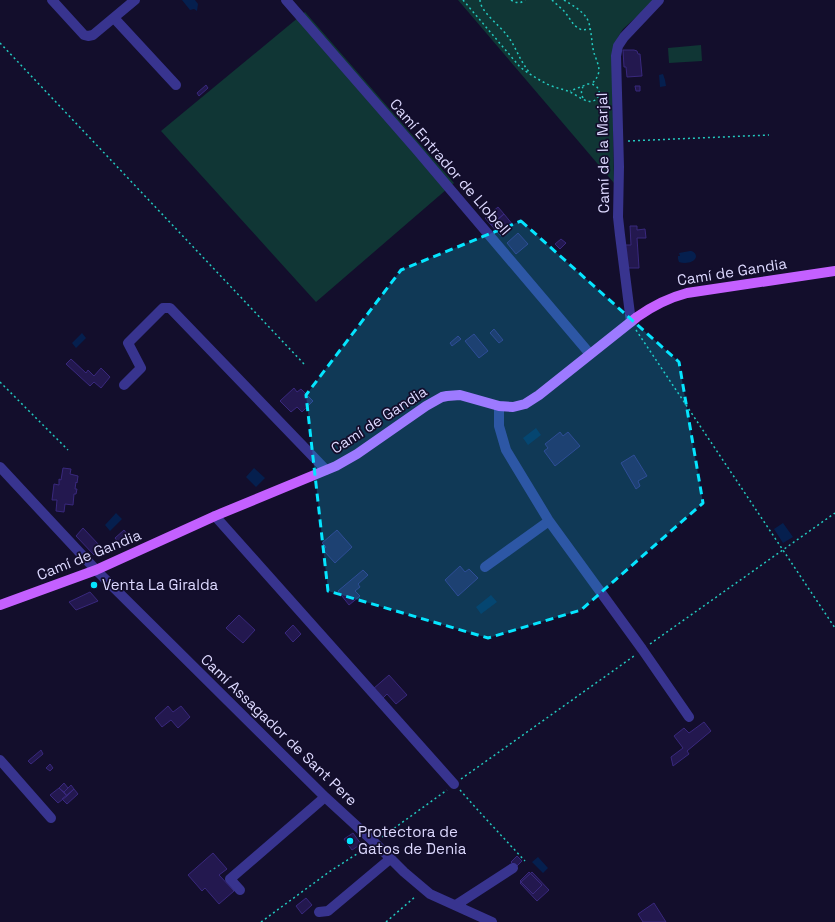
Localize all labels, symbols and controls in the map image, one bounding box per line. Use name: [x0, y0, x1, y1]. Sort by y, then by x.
street label: Camí de la Marjal: [592, 93, 613, 213]
street label: Camí Entrador de Llobell: [386, 95, 515, 239]
street label: Camí de Gandia: [676, 253, 788, 290]
street label: Camí de Gandia: [327, 381, 431, 458]
street label: Camí de Gandia: [34, 525, 144, 584]
place label: Venta La Giralda: [102, 575, 219, 594]
marker: Venta La Giralda: [89, 580, 99, 590]
street label: Camí Assagador de Sant Pere: [197, 650, 362, 810]
place label: Protectora de Gatos de Denia: [358, 822, 467, 858]
marker: Protectora de Gatos de Denia: [345, 836, 355, 846]

